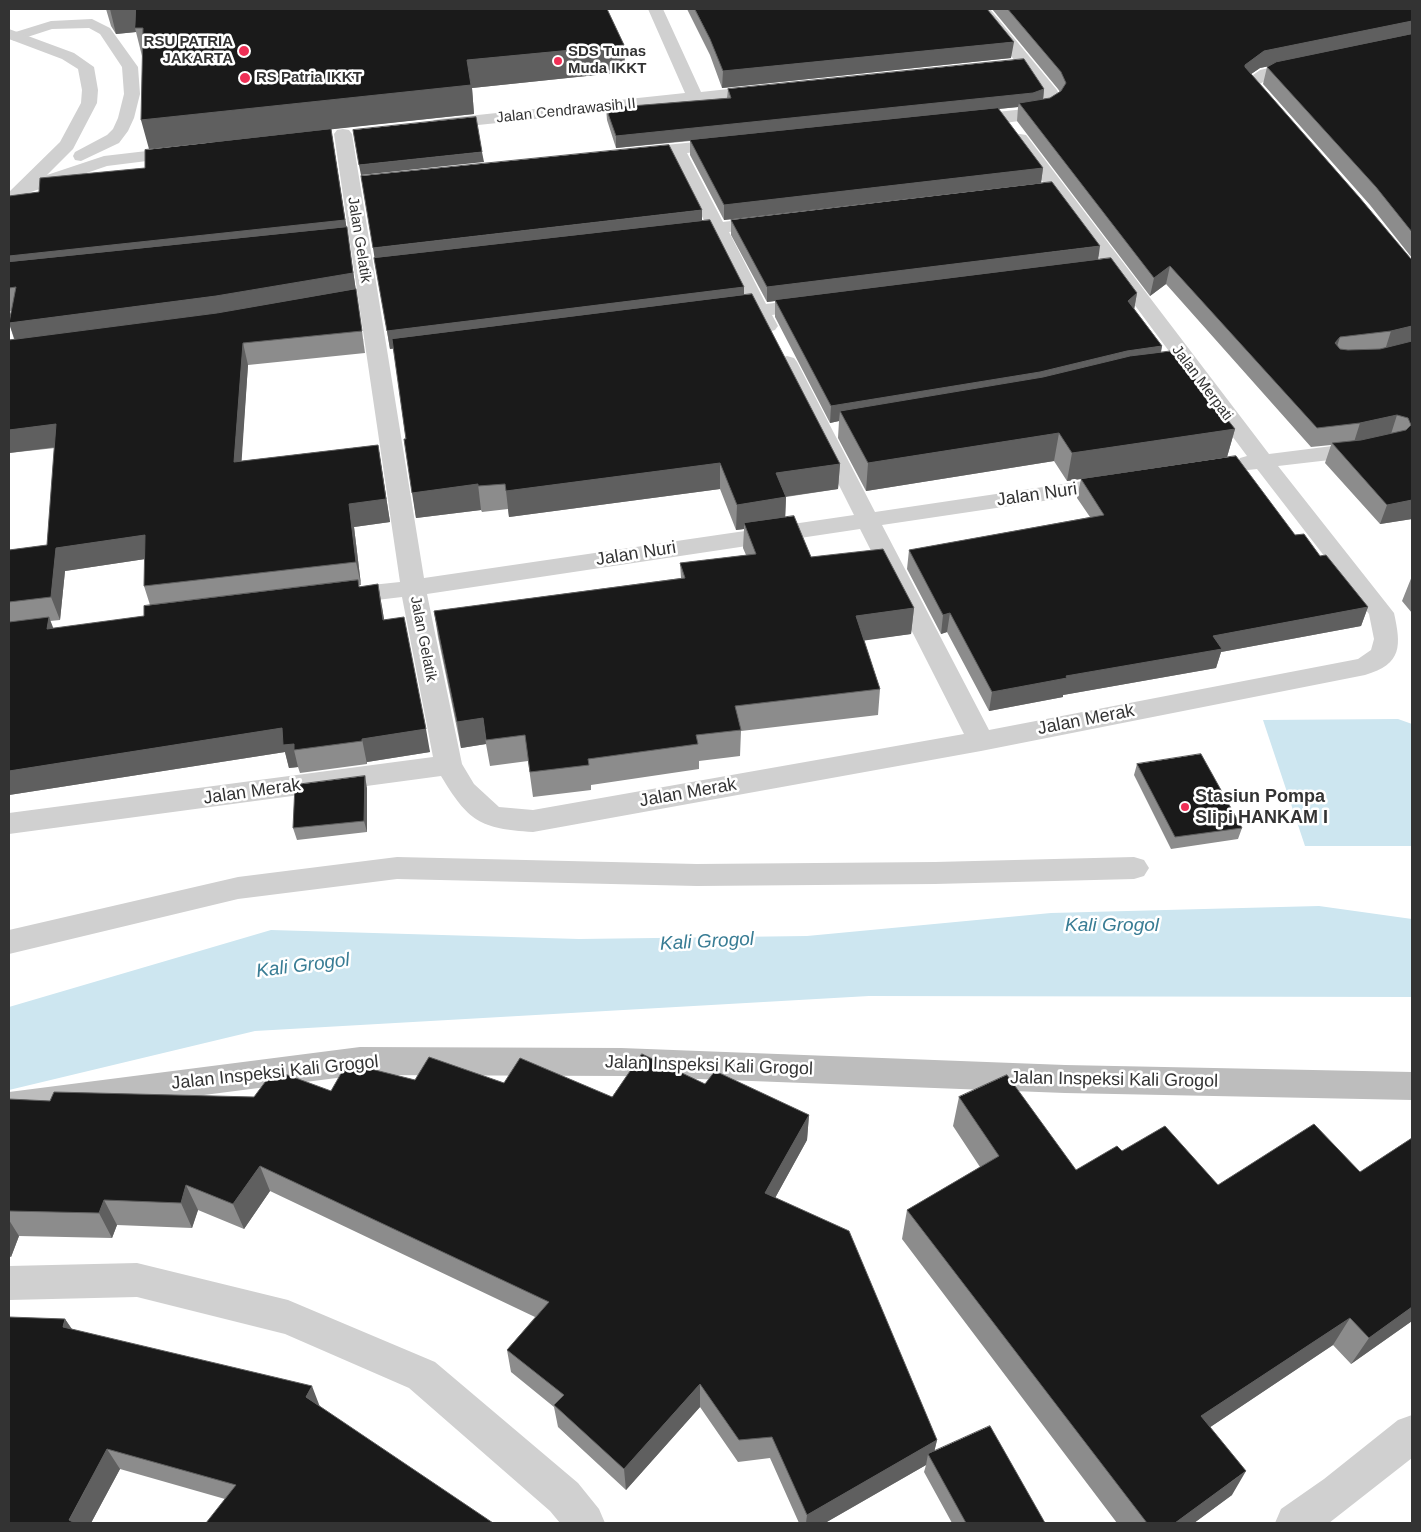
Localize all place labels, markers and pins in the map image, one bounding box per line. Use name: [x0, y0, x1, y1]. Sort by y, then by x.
place label: RSU PATRIA JAKARTA: [144, 33, 233, 68]
place label: SDS Tunas Muda IKKT: [568, 43, 646, 78]
marker: RSU PATRIA JAKARTA: [237, 44, 251, 58]
marker: SDS Tunas Muda IKKT: [552, 55, 564, 67]
place label: RS Patria IKKT: [256, 69, 362, 87]
marker: RS Patria IKKT: [238, 71, 252, 85]
place label: Stasiun Pompa Slipi HANKAM I: [1195, 786, 1328, 829]
marker: Stasiun Pompa Slipi HANKAM I: [1179, 801, 1191, 813]

